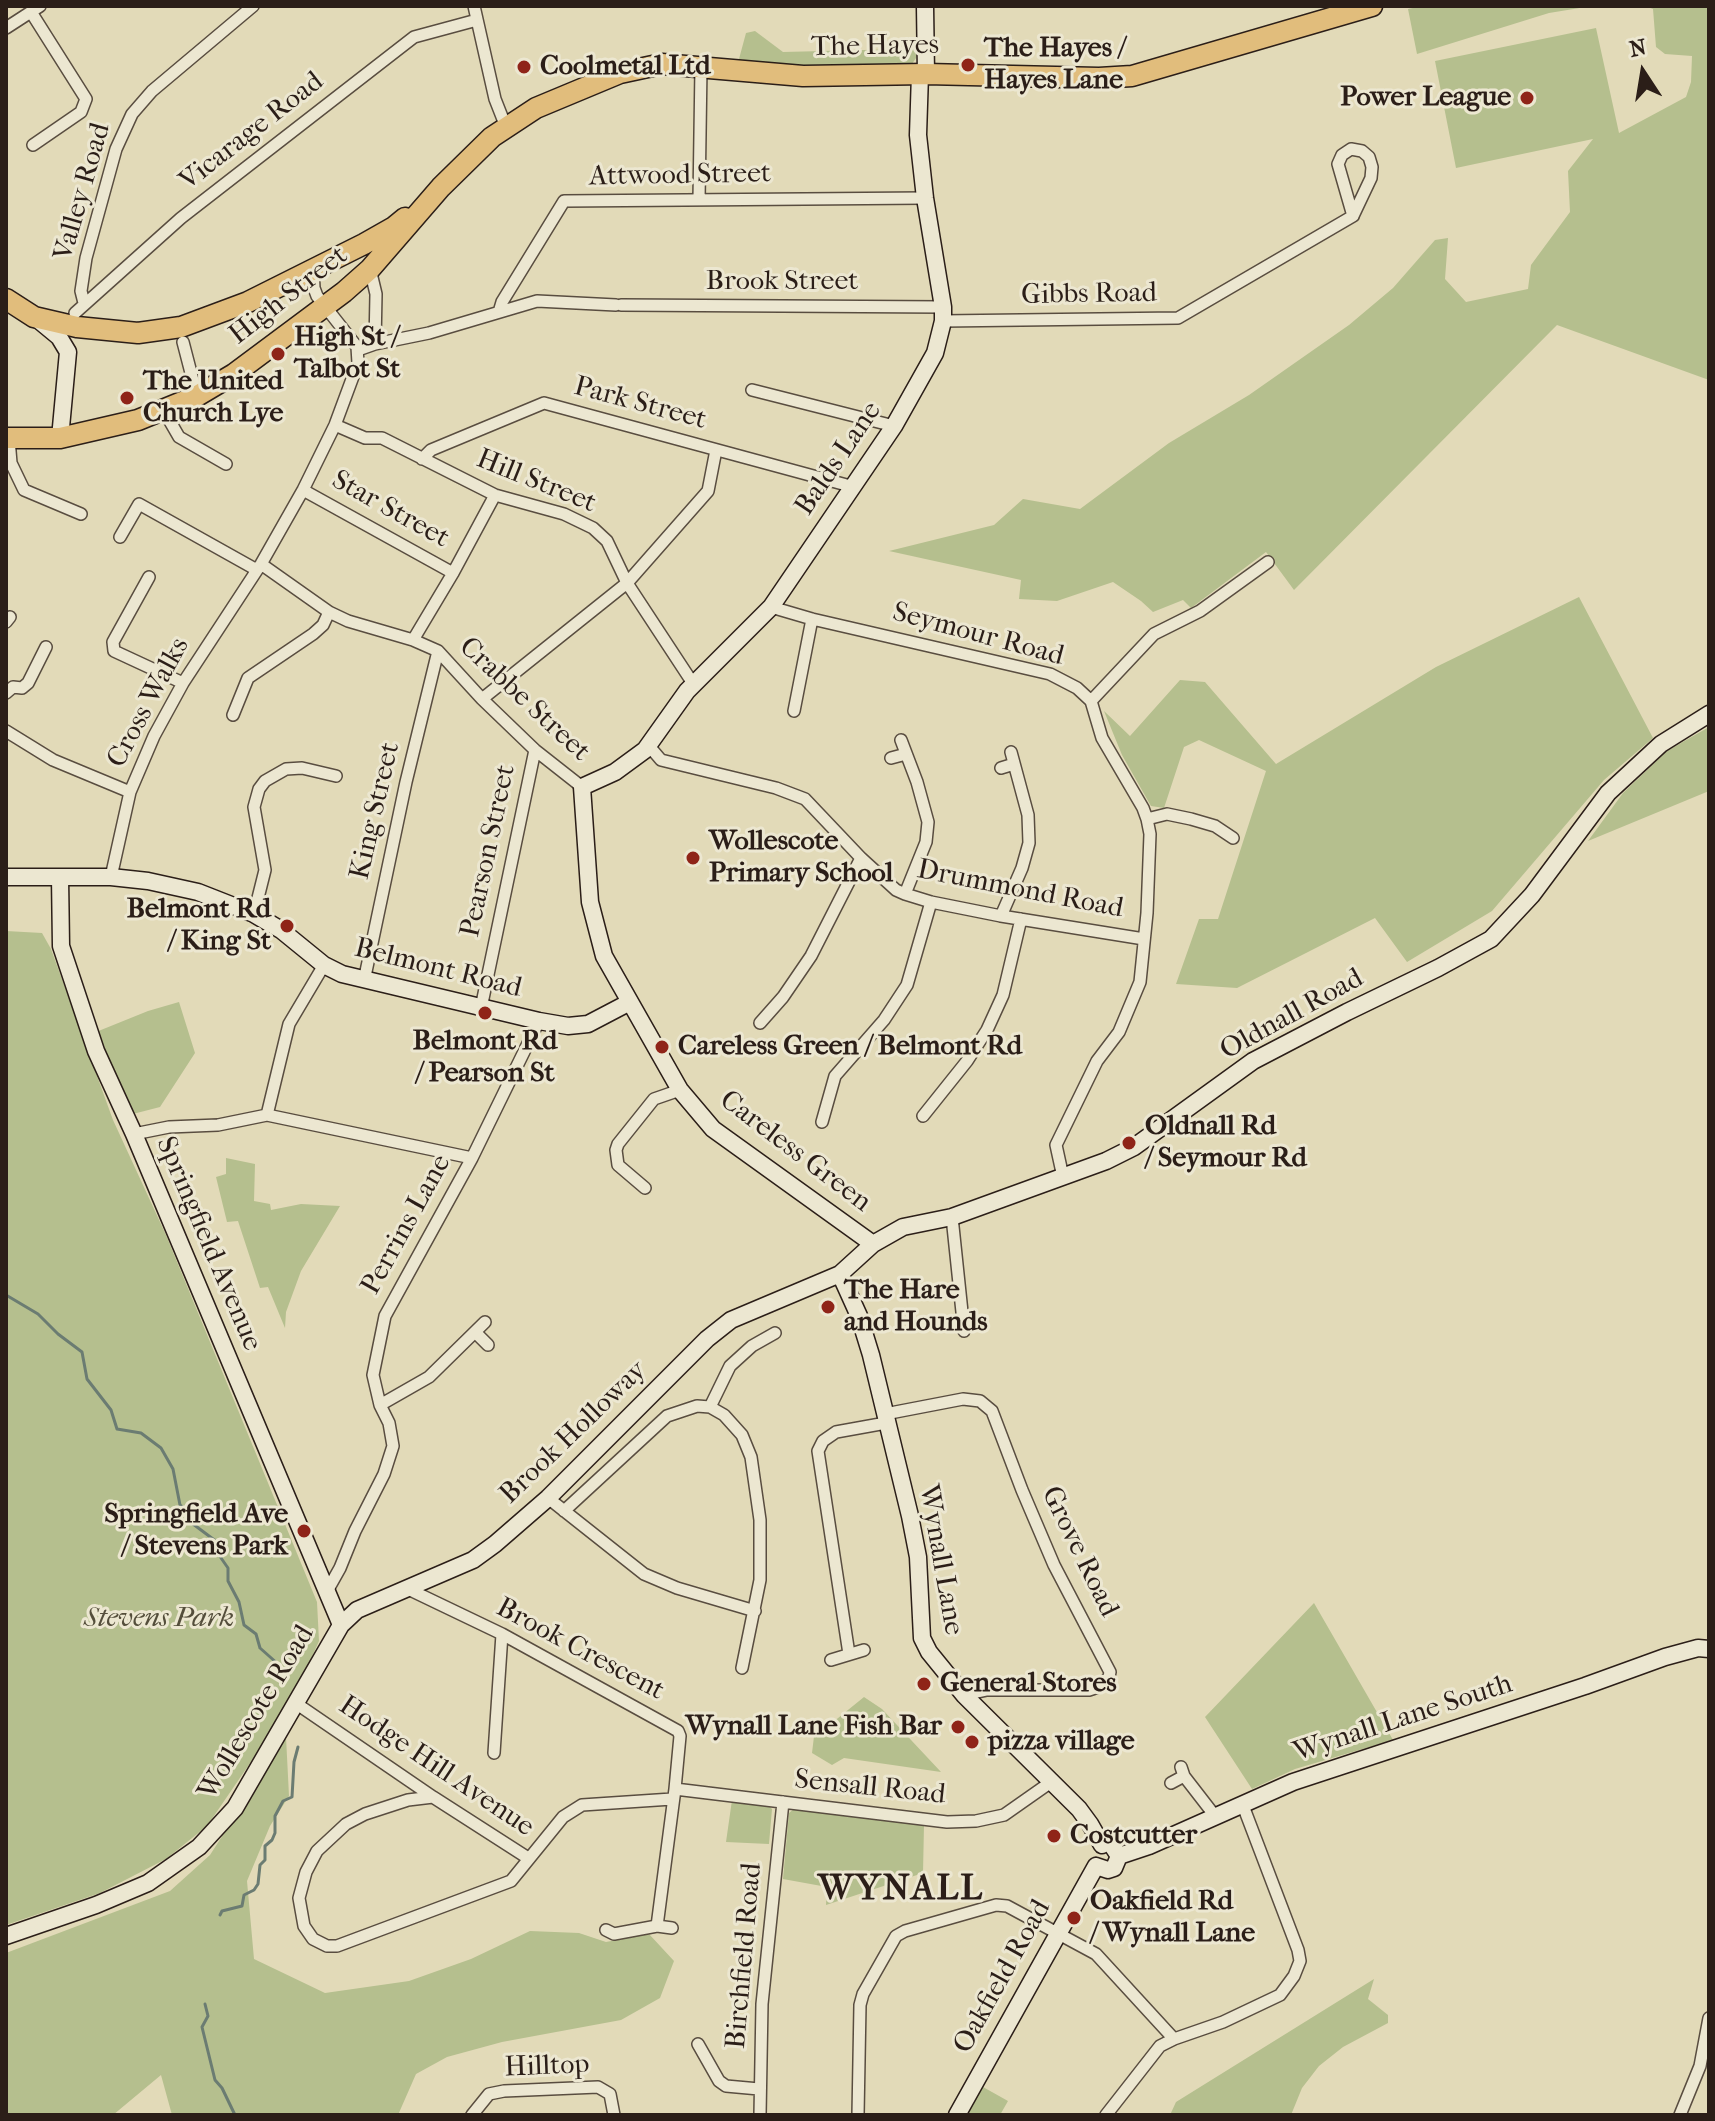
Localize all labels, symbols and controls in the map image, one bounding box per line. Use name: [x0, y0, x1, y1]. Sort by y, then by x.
street label: The Hayes: [811, 29, 939, 65]
place label: The Hayes / Hayes Lane: [984, 32, 1125, 98]
north arrow: [1603, 32, 1683, 112]
text: N: [1627, 34, 1649, 63]
place label: Coolmetal Ltd: [540, 50, 711, 84]
marker: The Hayes / Hayes Lane: [959, 56, 977, 74]
marker: Coolmetal Ltd: [515, 58, 533, 76]
street label: Vicarage Road: [173, 65, 331, 199]
place label: Power League: [1340, 81, 1511, 115]
marker: Power League: [1518, 89, 1536, 107]
street label: Valley Road: [47, 119, 119, 265]
street label: Attwood Street: [589, 158, 771, 194]
street label: High Street: [223, 239, 355, 353]
street label: Brook Street: [706, 265, 858, 299]
street label: Gibbs Road: [1021, 277, 1157, 313]
place label: High St / Talbot St: [294, 321, 400, 387]
marker: High St / Talbot St: [269, 345, 287, 363]
place label: The United Church Lye: [143, 365, 283, 431]
street label: Park Street: [570, 370, 710, 438]
marker: The United Church Lye: [118, 389, 136, 407]
street label: Balds Lane: [789, 396, 889, 522]
street label: Hill Street: [471, 443, 601, 521]
street label: Star Street: [325, 464, 455, 556]
street label: Seymour Road: [889, 596, 1067, 674]
street label: Crabbe Street: [452, 631, 596, 769]
street label: Cross Walks: [101, 632, 197, 774]
street label: King Street: [344, 739, 408, 883]
street label: Pearson Street: [454, 762, 524, 940]
place label: Wollescote Primary School: [709, 825, 893, 891]
marker: Wollescote Primary School: [684, 849, 702, 867]
street label: Drummond Road: [914, 854, 1126, 926]
place label: Belmont Rd / King St: [127, 893, 271, 959]
marker: Belmont Rd / King St: [278, 917, 296, 935]
street label: Belmont Road: [351, 932, 525, 1006]
street label: Oldnall Road: [1215, 962, 1369, 1068]
marker: Belmont Rd / Pearson St: [476, 1004, 494, 1022]
place label: Belmont Rd / Pearson St: [413, 1025, 557, 1091]
place label: Careless Green / Belmont Rd: [678, 1030, 1022, 1064]
marker: Careless Green / Belmont Rd: [653, 1038, 671, 1056]
street label: Careless Green: [713, 1084, 877, 1220]
place label: Oldnall Rd / Seymour Rd: [1145, 1110, 1307, 1176]
street label: Springfield Avenue: [148, 1132, 268, 1356]
marker: Oldnall Rd / Seymour Rd: [1120, 1134, 1138, 1152]
street label: Perrins Lane: [355, 1149, 459, 1301]
place label: The Hare and Hounds: [844, 1274, 988, 1340]
marker: The Hare and Hounds: [819, 1298, 837, 1316]
street label: Brook Holloway: [494, 1355, 654, 1511]
street label: Grove Road: [1033, 1481, 1125, 1623]
street label: Wynall Lane: [910, 1482, 970, 1638]
place label: Springfield Ave / Stevens Park: [104, 1498, 288, 1564]
marker: Springfield Ave / Stevens Park: [295, 1522, 313, 1540]
street label: Brook Crescent: [490, 1592, 670, 1708]
park label: Stevens Park: [84, 1602, 234, 1636]
street label: Wollescote Road: [192, 1620, 322, 1806]
place label: General Stores: [940, 1667, 1117, 1701]
street label: Wynall Lane South: [1289, 1668, 1517, 1770]
marker: General Stores: [915, 1675, 933, 1693]
street label: Hodge Hill Avenue: [332, 1689, 540, 1845]
place label: Wynall Lane Fish Bar: [685, 1710, 942, 1744]
marker: Wynall Lane Fish Bar: [949, 1718, 967, 1736]
place label: pizza village: [988, 1725, 1135, 1759]
marker: pizza village: [963, 1733, 981, 1751]
street label: Sensall Road: [793, 1763, 947, 1813]
place label: Costcutter: [1070, 1819, 1197, 1853]
marker: Costcutter: [1045, 1827, 1063, 1845]
street label: Birchfield Road: [720, 1862, 770, 2050]
district label: WYNALL: [818, 1868, 984, 1912]
place label: Oakfield Rd / Wynall Lane: [1090, 1885, 1255, 1951]
street label: Oakfield Road: [947, 1895, 1059, 2059]
marker: Oakfield Rd / Wynall Lane: [1065, 1909, 1083, 1927]
street label: Hilltop: [504, 2049, 590, 2085]

